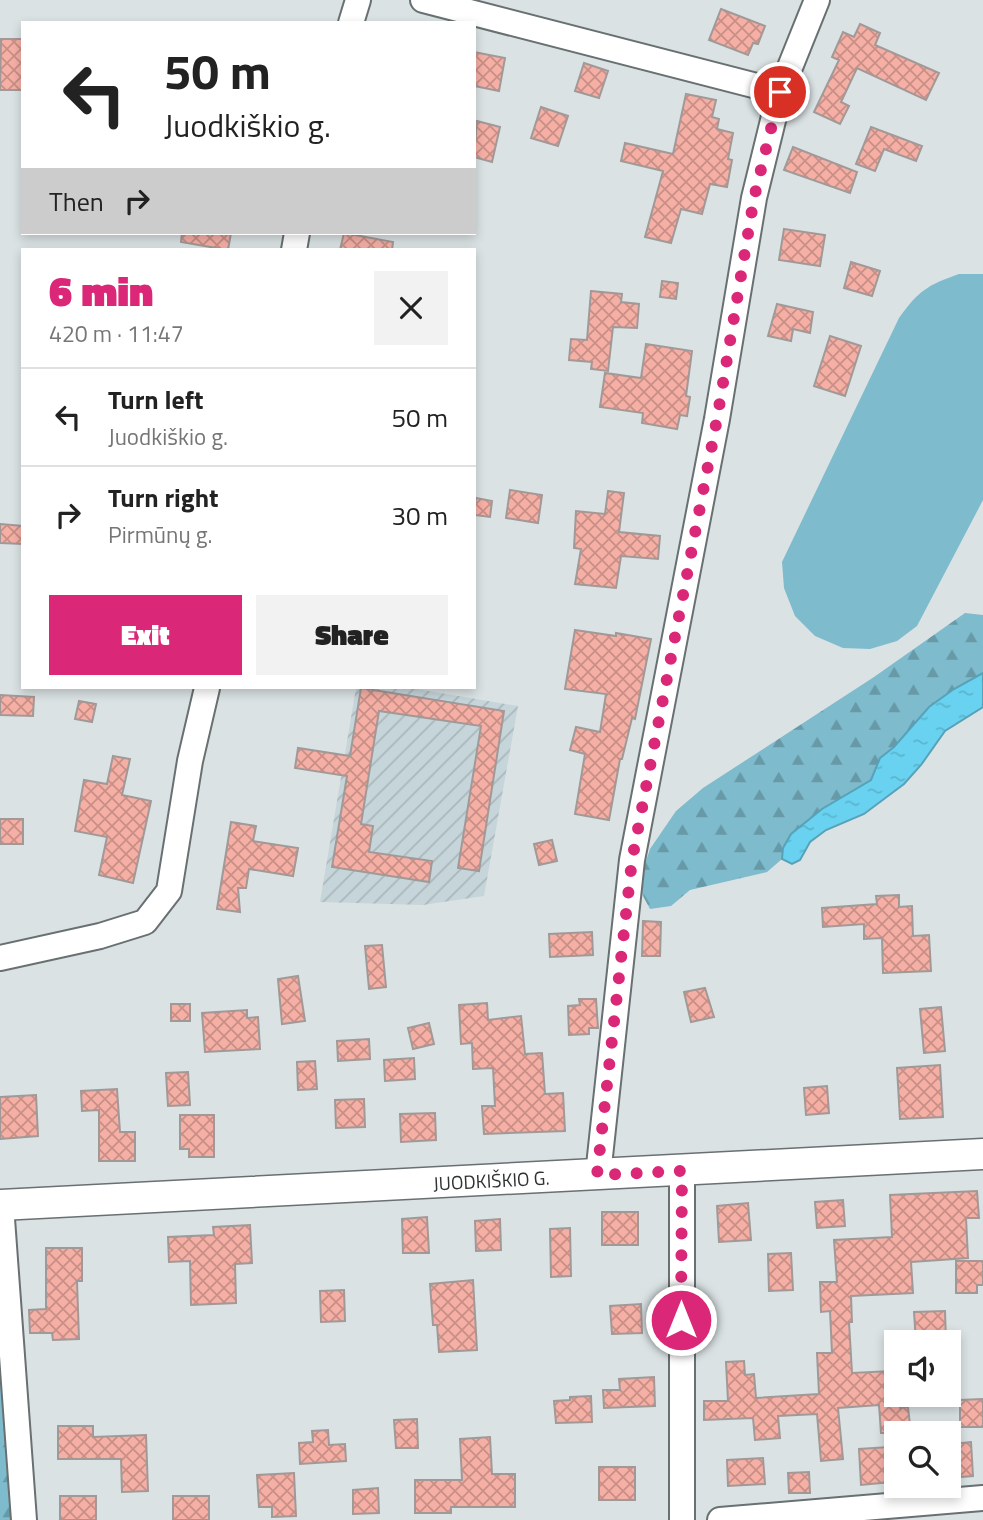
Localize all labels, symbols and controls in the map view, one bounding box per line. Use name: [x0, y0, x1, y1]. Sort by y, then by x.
text: 50 m: [164, 33, 271, 108]
icon: left: [49, 49, 140, 140]
pin: [750, 62, 810, 122]
icon: arrive: [761, 73, 799, 111]
text: Juodkiškio g.: [164, 101, 331, 149]
text: Then: [49, 182, 104, 221]
icon: right: [118, 182, 156, 220]
text: 6 min: [49, 258, 153, 322]
button: close: [374, 271, 448, 345]
text: 420 m · 11:47: [49, 316, 184, 351]
text: Turn left: [108, 380, 203, 419]
icon: left: [49, 398, 87, 436]
text: 50 m: [391, 398, 448, 437]
text: Juodkiškio g.: [108, 419, 228, 454]
text: Turn right: [108, 478, 219, 517]
icon: right: [49, 496, 87, 534]
text: 30 m: [391, 496, 448, 535]
text: Pirmūnų g.: [108, 517, 213, 552]
button: Exit: [49, 595, 242, 675]
button: Share: [256, 595, 448, 675]
street label: JUODKIŠKIO G.: [432, 1162, 550, 1197]
position arrow: [644, 1283, 718, 1357]
map controls: [884, 1330, 961, 1498]
button: sound: [884, 1330, 961, 1407]
button: search: [884, 1421, 961, 1498]

